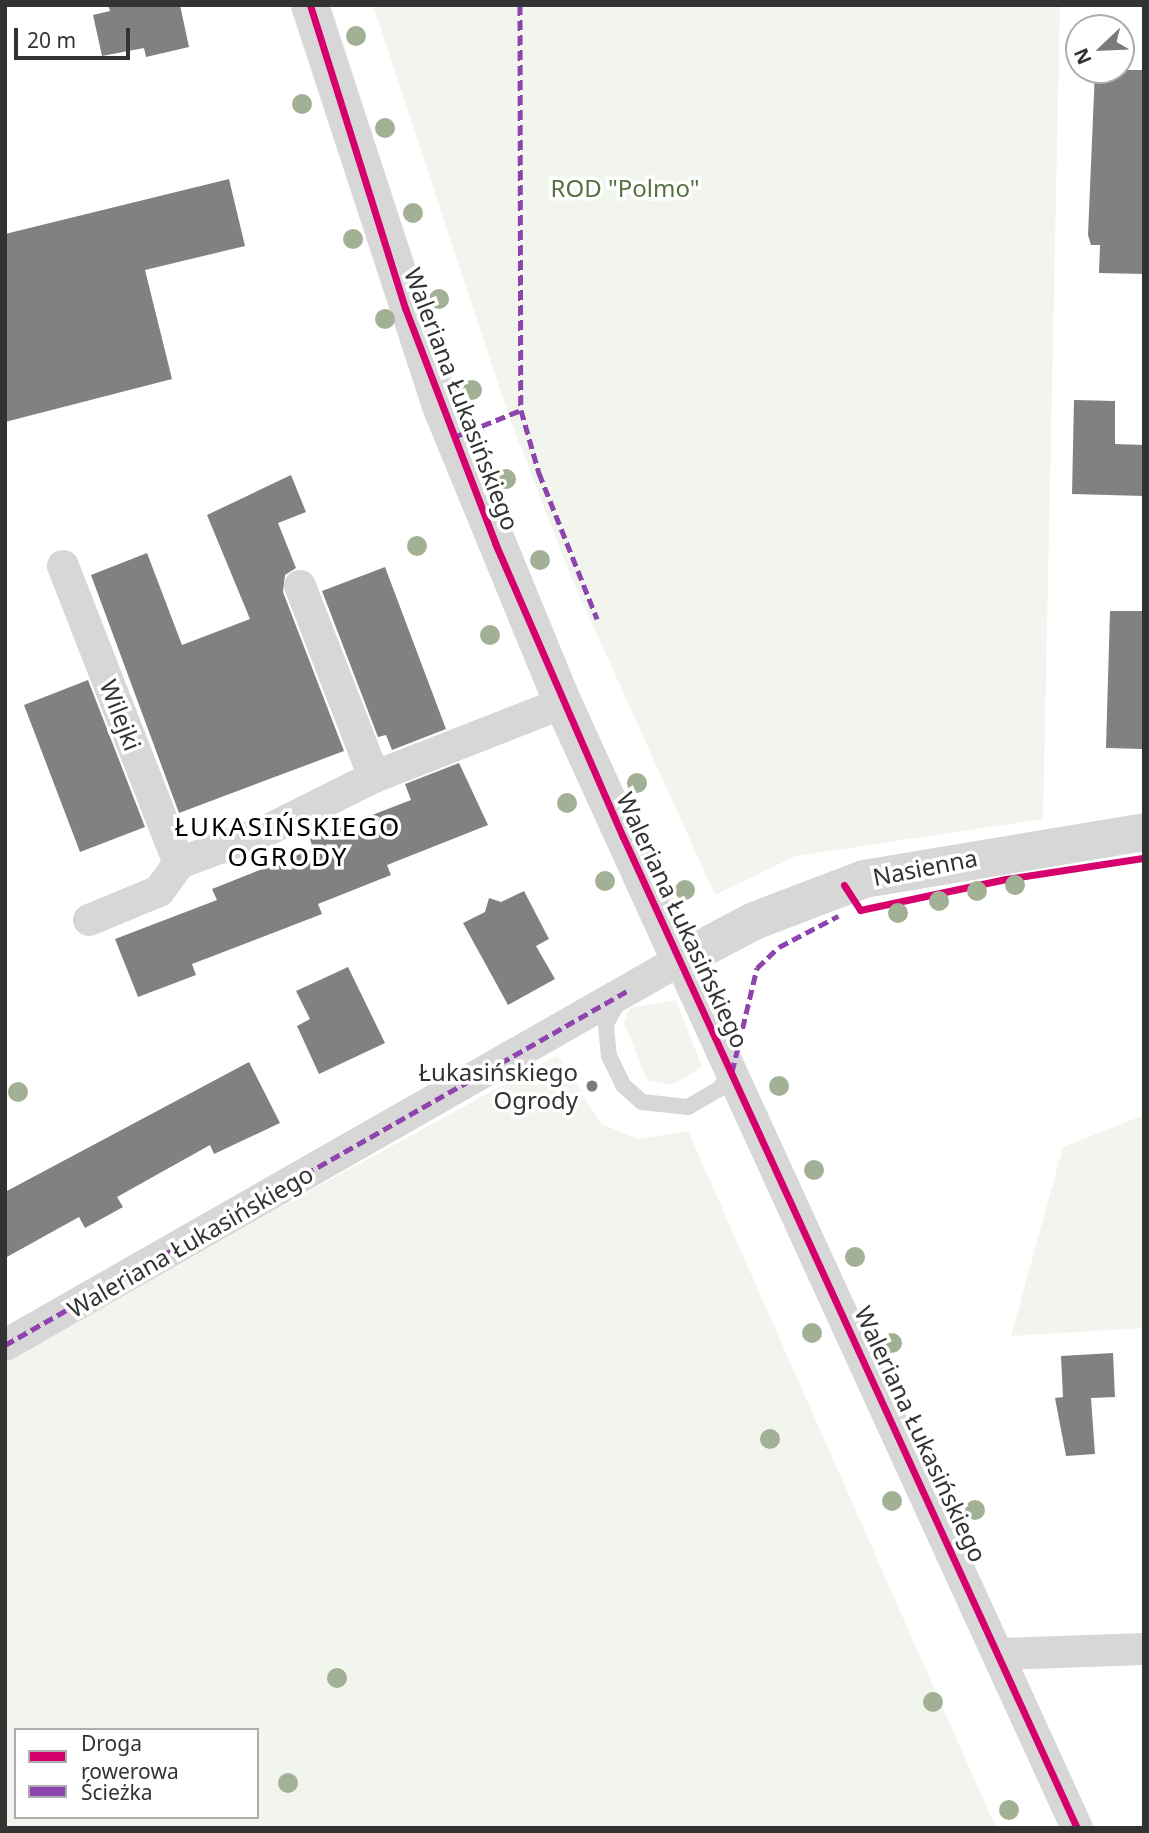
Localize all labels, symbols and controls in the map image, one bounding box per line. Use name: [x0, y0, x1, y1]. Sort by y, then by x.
scale bar: [18, 14, 133, 58]
north arrow: [1065, 14, 1135, 84]
text: 20 m: [27, 26, 76, 54]
text: N: [1068, 44, 1097, 69]
park label: ROD "Polmo": [551, 174, 699, 202]
street label: Waleriana Łukasińskiego: [399, 264, 525, 534]
street label: Wilejki: [94, 676, 148, 754]
street label: Waleriana Łukasińskiego: [611, 788, 755, 1052]
district label: ŁUKASIŃSKIEGO OGRODY: [176, 811, 400, 872]
street label: Nasienna: [870, 843, 980, 891]
place label: Łukasińskiego Ogrody: [418, 1058, 578, 1114]
marker: Łukasińskiego Ogrody: [584, 1078, 600, 1094]
street label: Waleriana Łukasińskiego: [62, 1159, 318, 1323]
street label: Waleriana Łukasińskiego: [849, 1302, 993, 1566]
legend: [14, 1728, 259, 1819]
text: Droga rowerowa: [81, 1729, 179, 1785]
text: Ścieżka: [81, 1778, 153, 1806]

